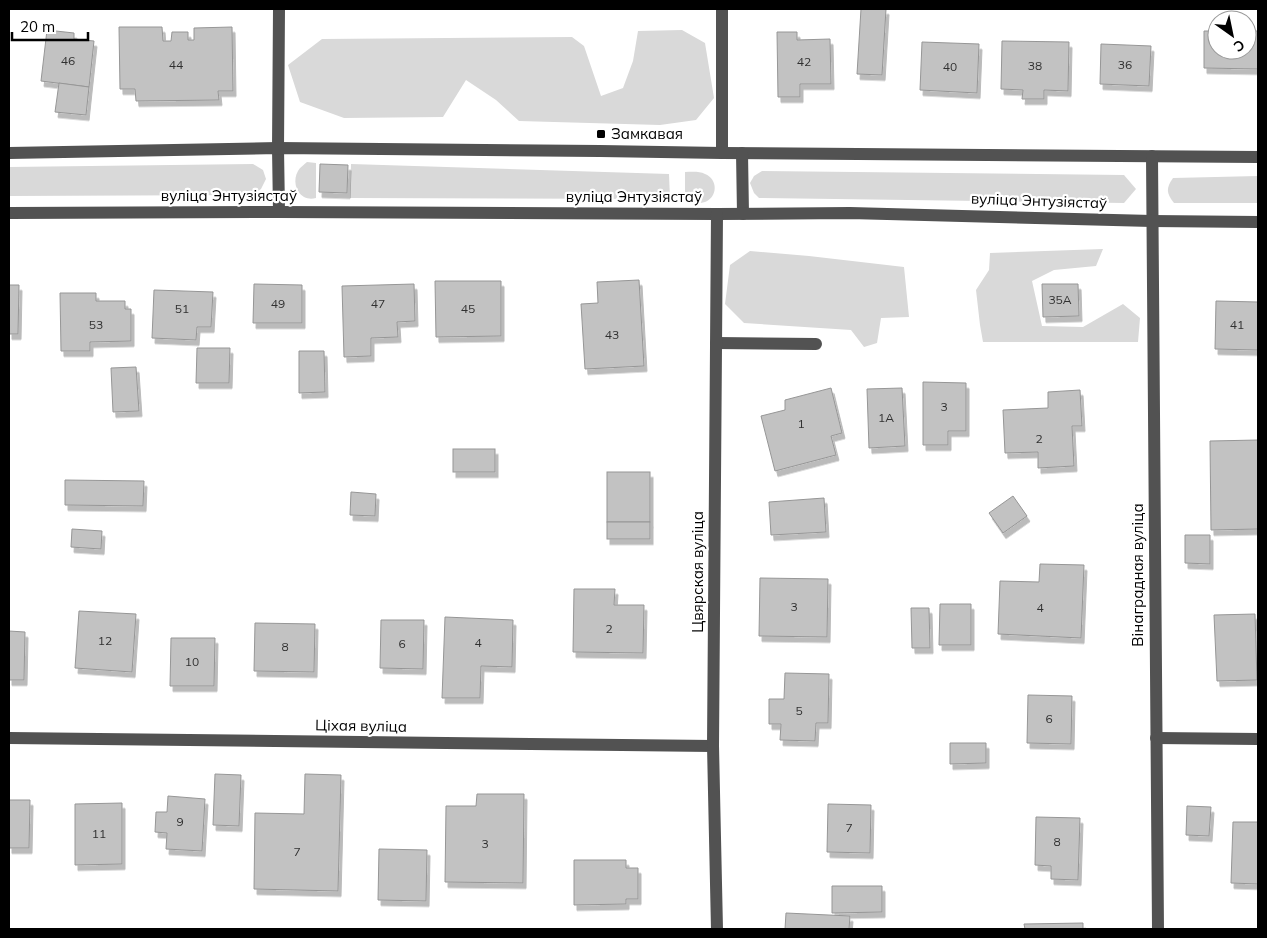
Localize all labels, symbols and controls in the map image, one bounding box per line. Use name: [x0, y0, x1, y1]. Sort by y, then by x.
scale bar: [12, 10, 89, 42]
north arrow: [1207, 10, 1257, 60]
text: 20 m: [20, 17, 55, 36]
text: С: [1230, 36, 1248, 56]
house number: 46: [61, 53, 75, 68]
house number: 42: [797, 54, 811, 69]
house number: 44: [169, 57, 183, 72]
house number: 36: [1118, 57, 1132, 72]
house number: 38: [1028, 58, 1042, 73]
house number: 40: [943, 59, 957, 74]
place label: Замкавая: [611, 124, 683, 143]
marker: Замкавая: [595, 128, 607, 140]
street label: вуліца Энтузіястаў: [161, 186, 297, 205]
street label: вуліца Энтузіястаў: [566, 187, 702, 206]
street label: вуліца Энтузіястаў: [971, 189, 1107, 212]
house number: 35A: [1048, 292, 1072, 307]
house number: 49: [271, 296, 285, 311]
house number: 47: [371, 296, 385, 311]
house number: 51: [175, 301, 189, 316]
house number: 45: [461, 301, 475, 316]
house number: 53: [89, 317, 103, 332]
house number: 41: [1230, 317, 1244, 332]
house number: 43: [605, 327, 619, 342]
house number: 3: [940, 399, 948, 414]
house number: 1A: [878, 410, 894, 425]
house number: 1: [797, 416, 805, 431]
house number: 2: [1035, 431, 1043, 446]
street label: Вінаградная вуліца: [1128, 503, 1147, 647]
street label: Цвярская вуліца: [688, 511, 707, 633]
house number: 3: [790, 599, 798, 614]
house number: 4: [1036, 600, 1044, 615]
house number: 2: [605, 621, 613, 636]
house number: 12: [98, 633, 112, 648]
house number: 4: [474, 635, 482, 650]
house number: 6: [398, 636, 406, 651]
house number: 8: [281, 639, 289, 654]
house number: 10: [185, 654, 199, 669]
house number: 5: [795, 703, 803, 718]
house number: 6: [1045, 711, 1053, 726]
street label: Ціхая вуліца: [315, 715, 407, 736]
house number: 9: [176, 814, 184, 829]
house number: 7: [845, 820, 853, 835]
house number: 11: [92, 826, 106, 841]
house number: 8: [1053, 834, 1061, 849]
house number: 3: [481, 836, 489, 851]
house number: 7: [293, 844, 301, 859]

